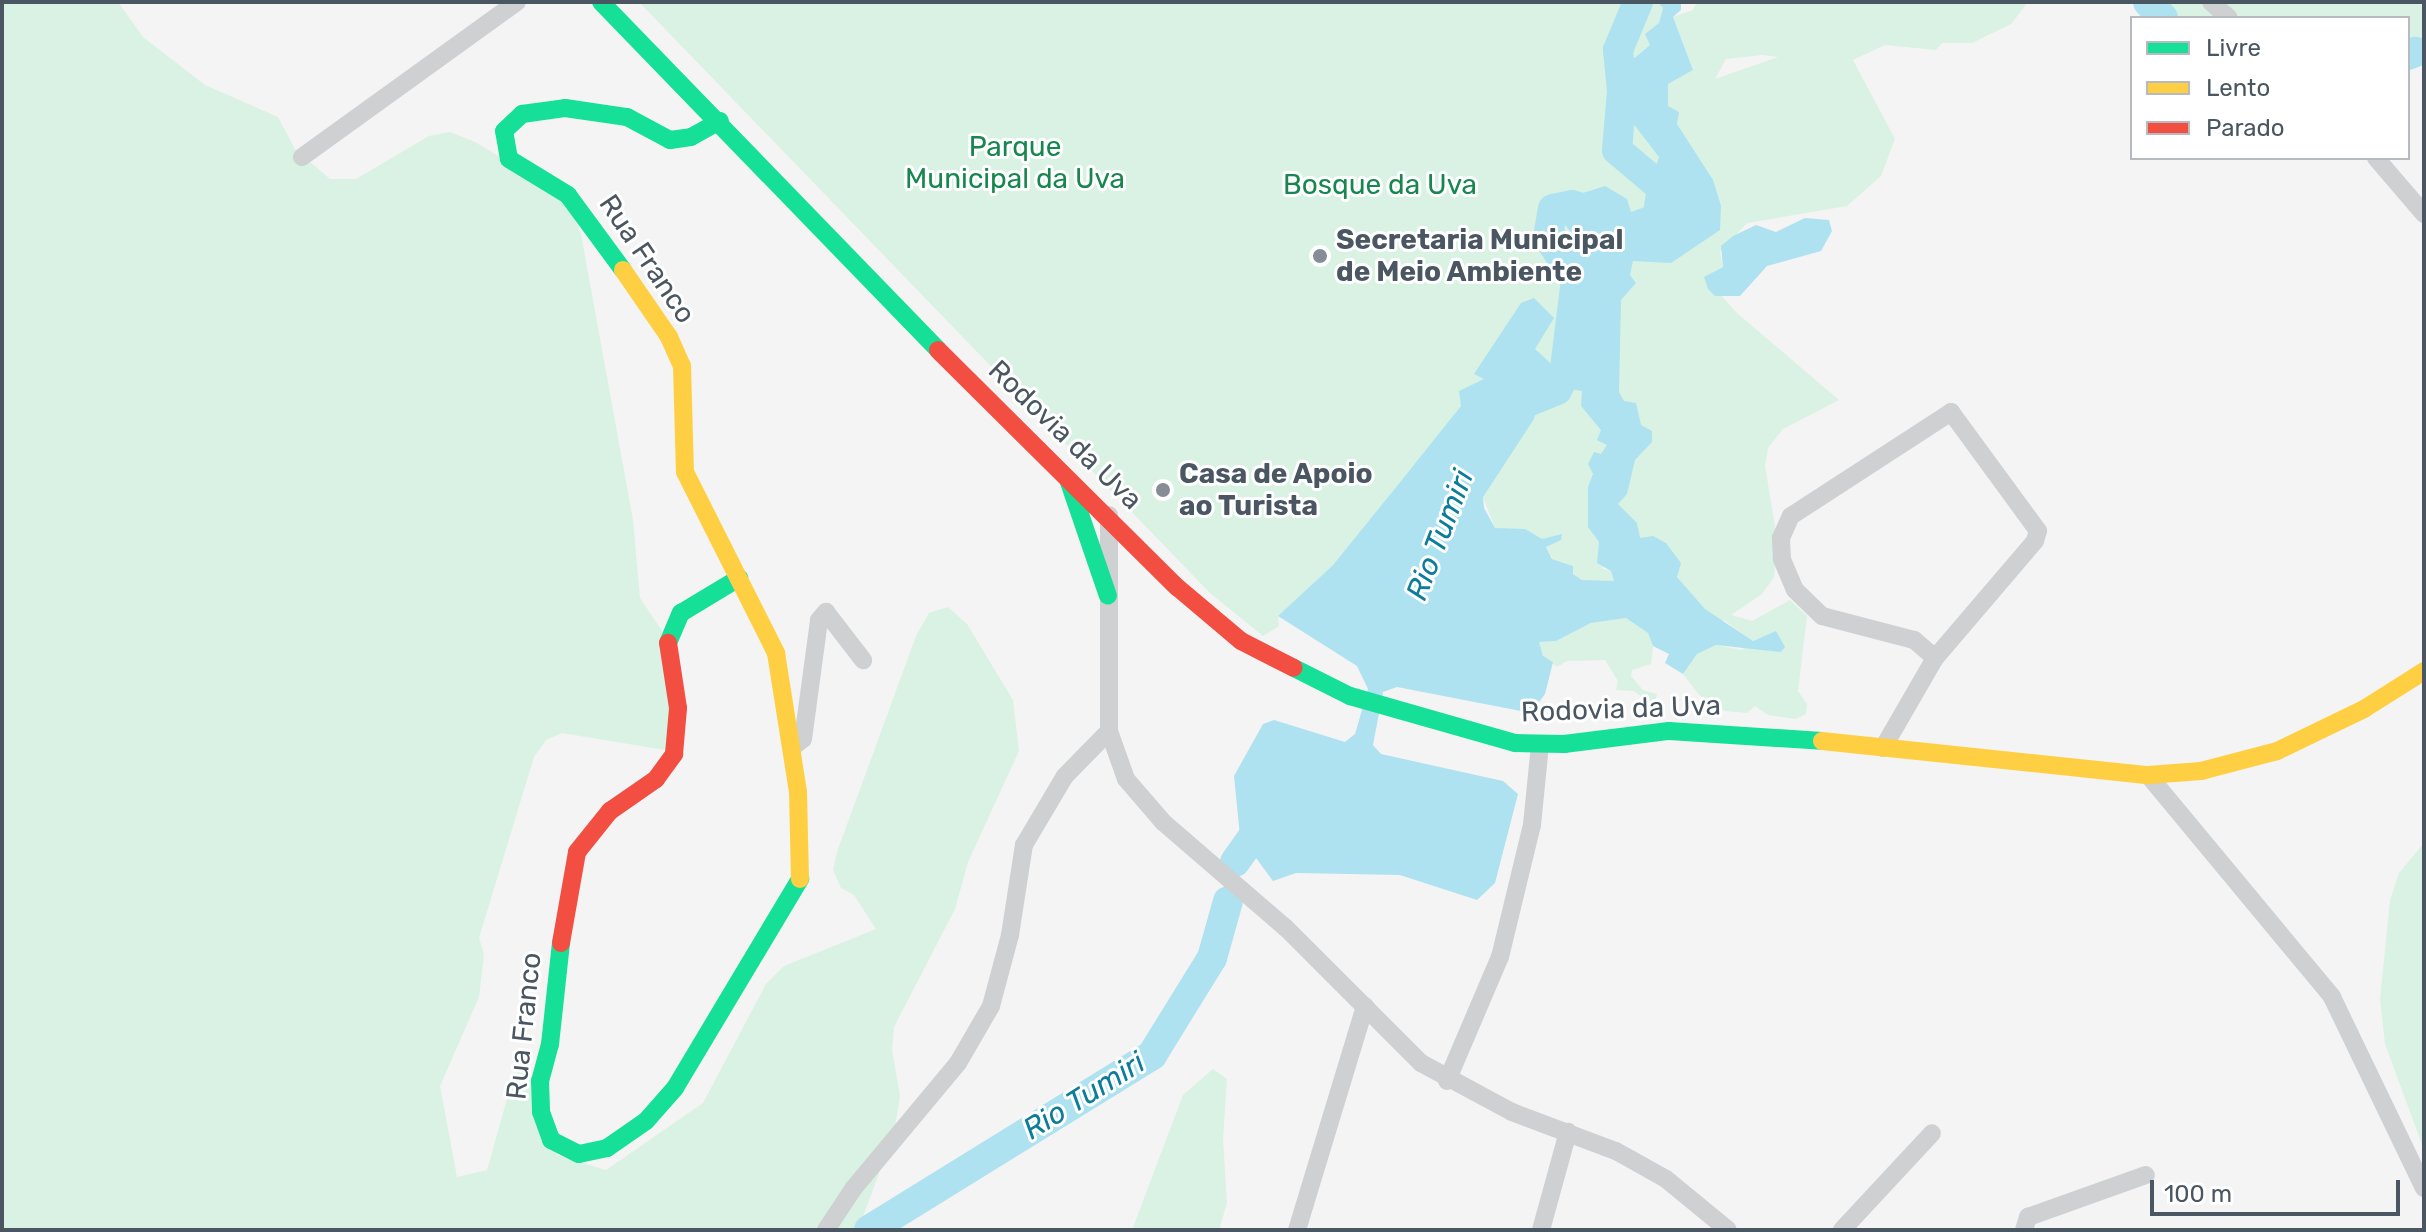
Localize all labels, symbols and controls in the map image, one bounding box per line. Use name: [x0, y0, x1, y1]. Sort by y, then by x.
legend: [2130, 16, 2410, 160]
text: Livre: [2206, 34, 2261, 62]
text: Lento: [2206, 74, 2270, 102]
text: Parado: [2206, 114, 2285, 142]
park label: Parque Municipal da Uva: [905, 130, 1125, 196]
park label: Bosque da Uva: [1283, 168, 1477, 202]
street label: Rua Franco: [592, 188, 702, 330]
place label: Secretaria Municipal de Meio Ambiente: [1336, 223, 1624, 289]
marker: Secretaria Municipal de Meio Ambiente: [1311, 247, 1329, 265]
street label: Rodovia da Uva: [981, 353, 1149, 517]
place label: Casa de Apoio ao Turista: [1179, 457, 1373, 523]
water label: Rio Tumiri: [1399, 464, 1481, 606]
marker: Casa de Apoio ao Turista: [1154, 481, 1172, 499]
street label: Rodovia da Uva: [1520, 689, 1722, 729]
street label: Rua Franco: [500, 951, 548, 1101]
water label: Rio Tumiri: [1016, 1044, 1152, 1148]
scale bar: [2154, 1164, 2404, 1214]
text: 100 m: [2164, 1180, 2232, 1208]

